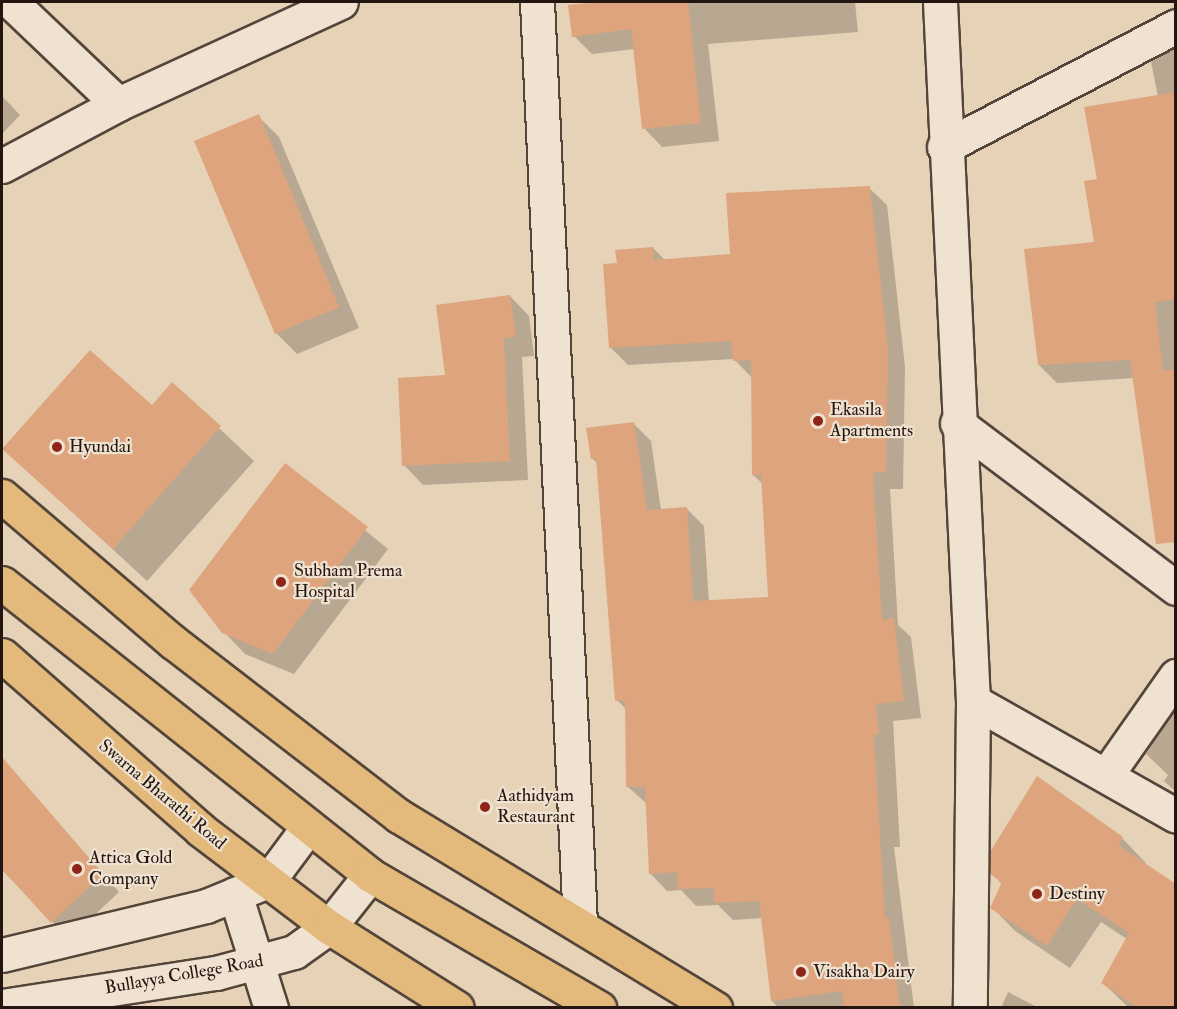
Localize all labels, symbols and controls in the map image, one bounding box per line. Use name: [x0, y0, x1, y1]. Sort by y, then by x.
place label: Ekasila Apartments: [830, 400, 913, 442]
marker: Ekasila Apartments: [811, 414, 825, 428]
place label: Hyundai: [69, 436, 131, 458]
marker: Hyundai: [50, 440, 64, 454]
place label: Subham Prema Hospital: [294, 561, 402, 604]
marker: Subham Prema Hospital: [272, 573, 290, 591]
street label: Swarna Bharathi Road: [94, 735, 230, 855]
place label: Aathidyam Restaurant: [497, 786, 575, 828]
marker: Aathidyam Restaurant: [478, 800, 492, 814]
place label: Attica Gold Company: [89, 848, 172, 890]
marker: Attica Gold Company: [70, 862, 84, 876]
place label: Destiny: [1049, 883, 1105, 905]
marker: Destiny: [1030, 887, 1044, 901]
street label: Bullayya College Road: [103, 950, 265, 1000]
place label: Visakha Dairy: [813, 961, 915, 983]
marker: Visakha Dairy: [794, 965, 808, 979]

